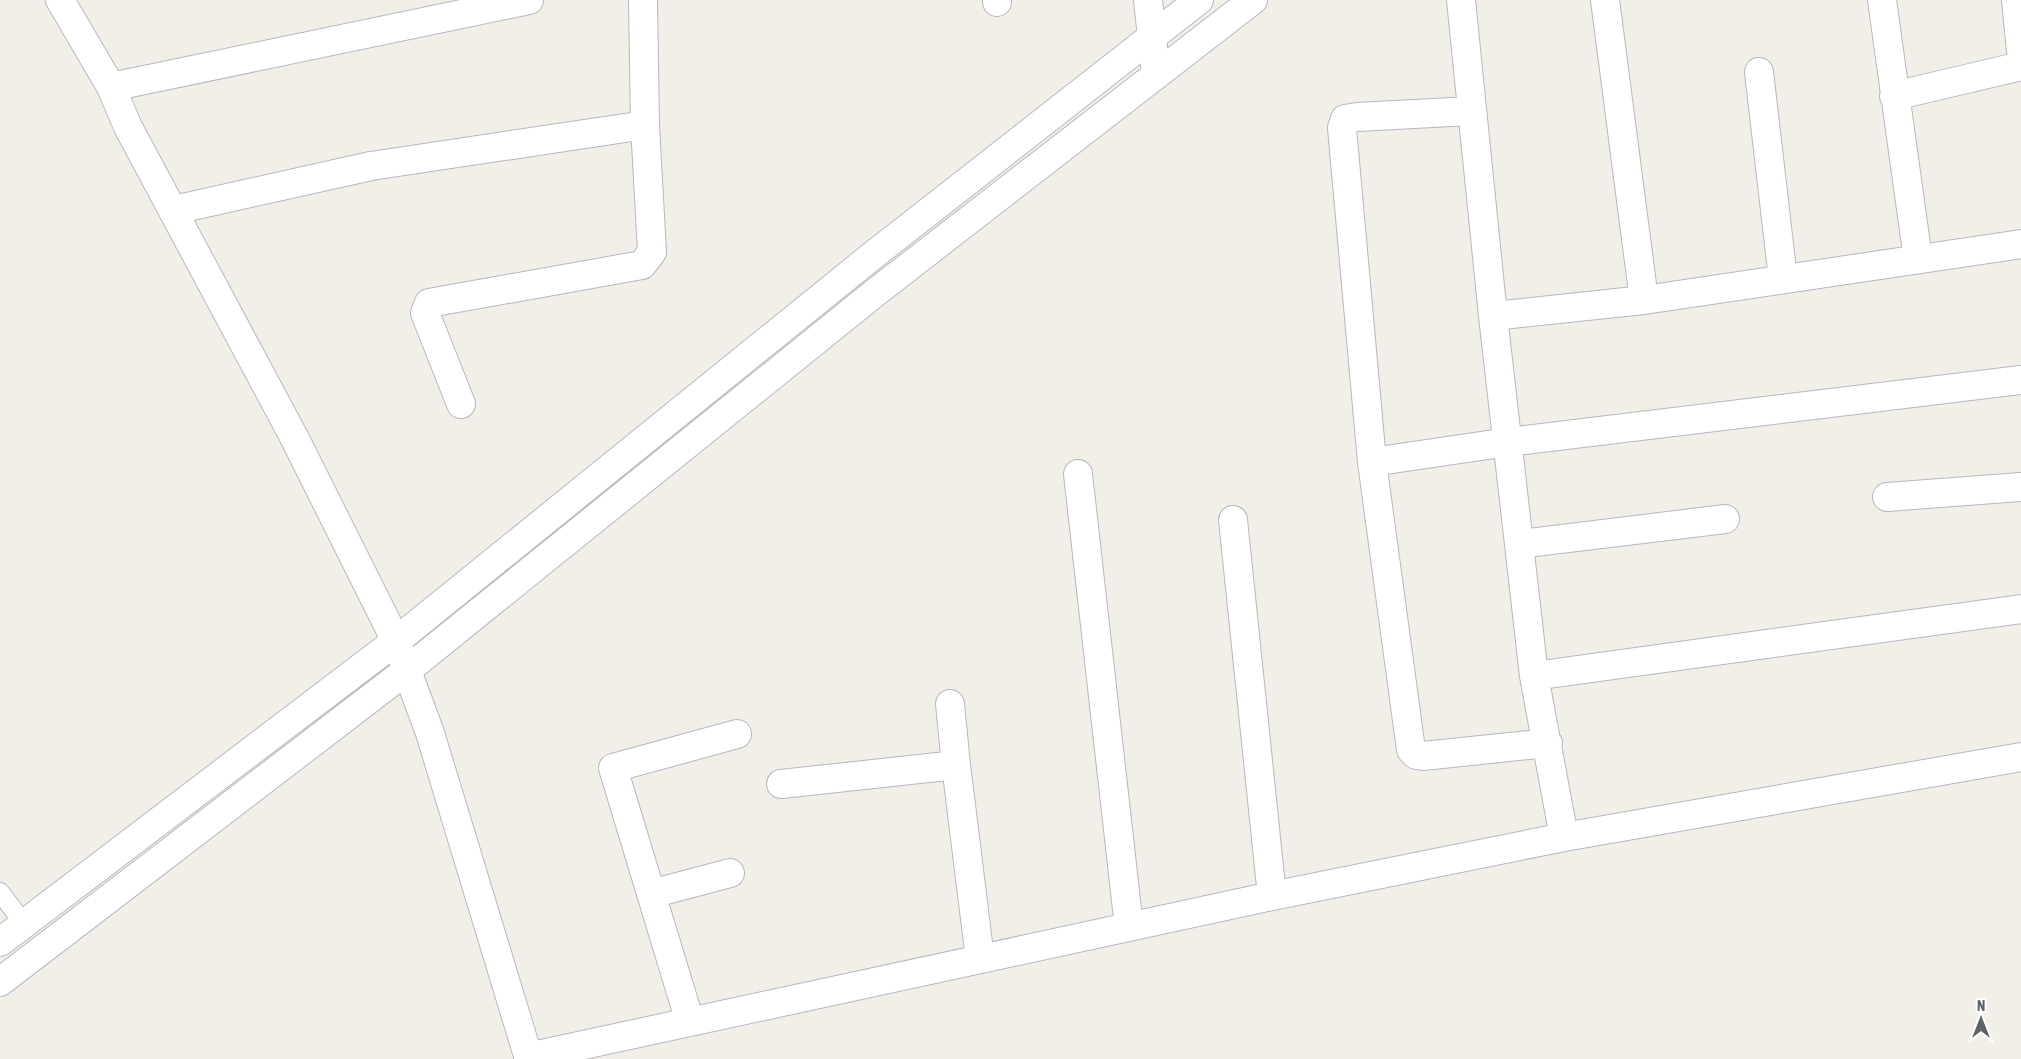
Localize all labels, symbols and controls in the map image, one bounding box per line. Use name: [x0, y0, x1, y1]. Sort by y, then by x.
north arrow: [1956, 994, 2006, 1044]
text: N: [1977, 998, 1985, 1014]

